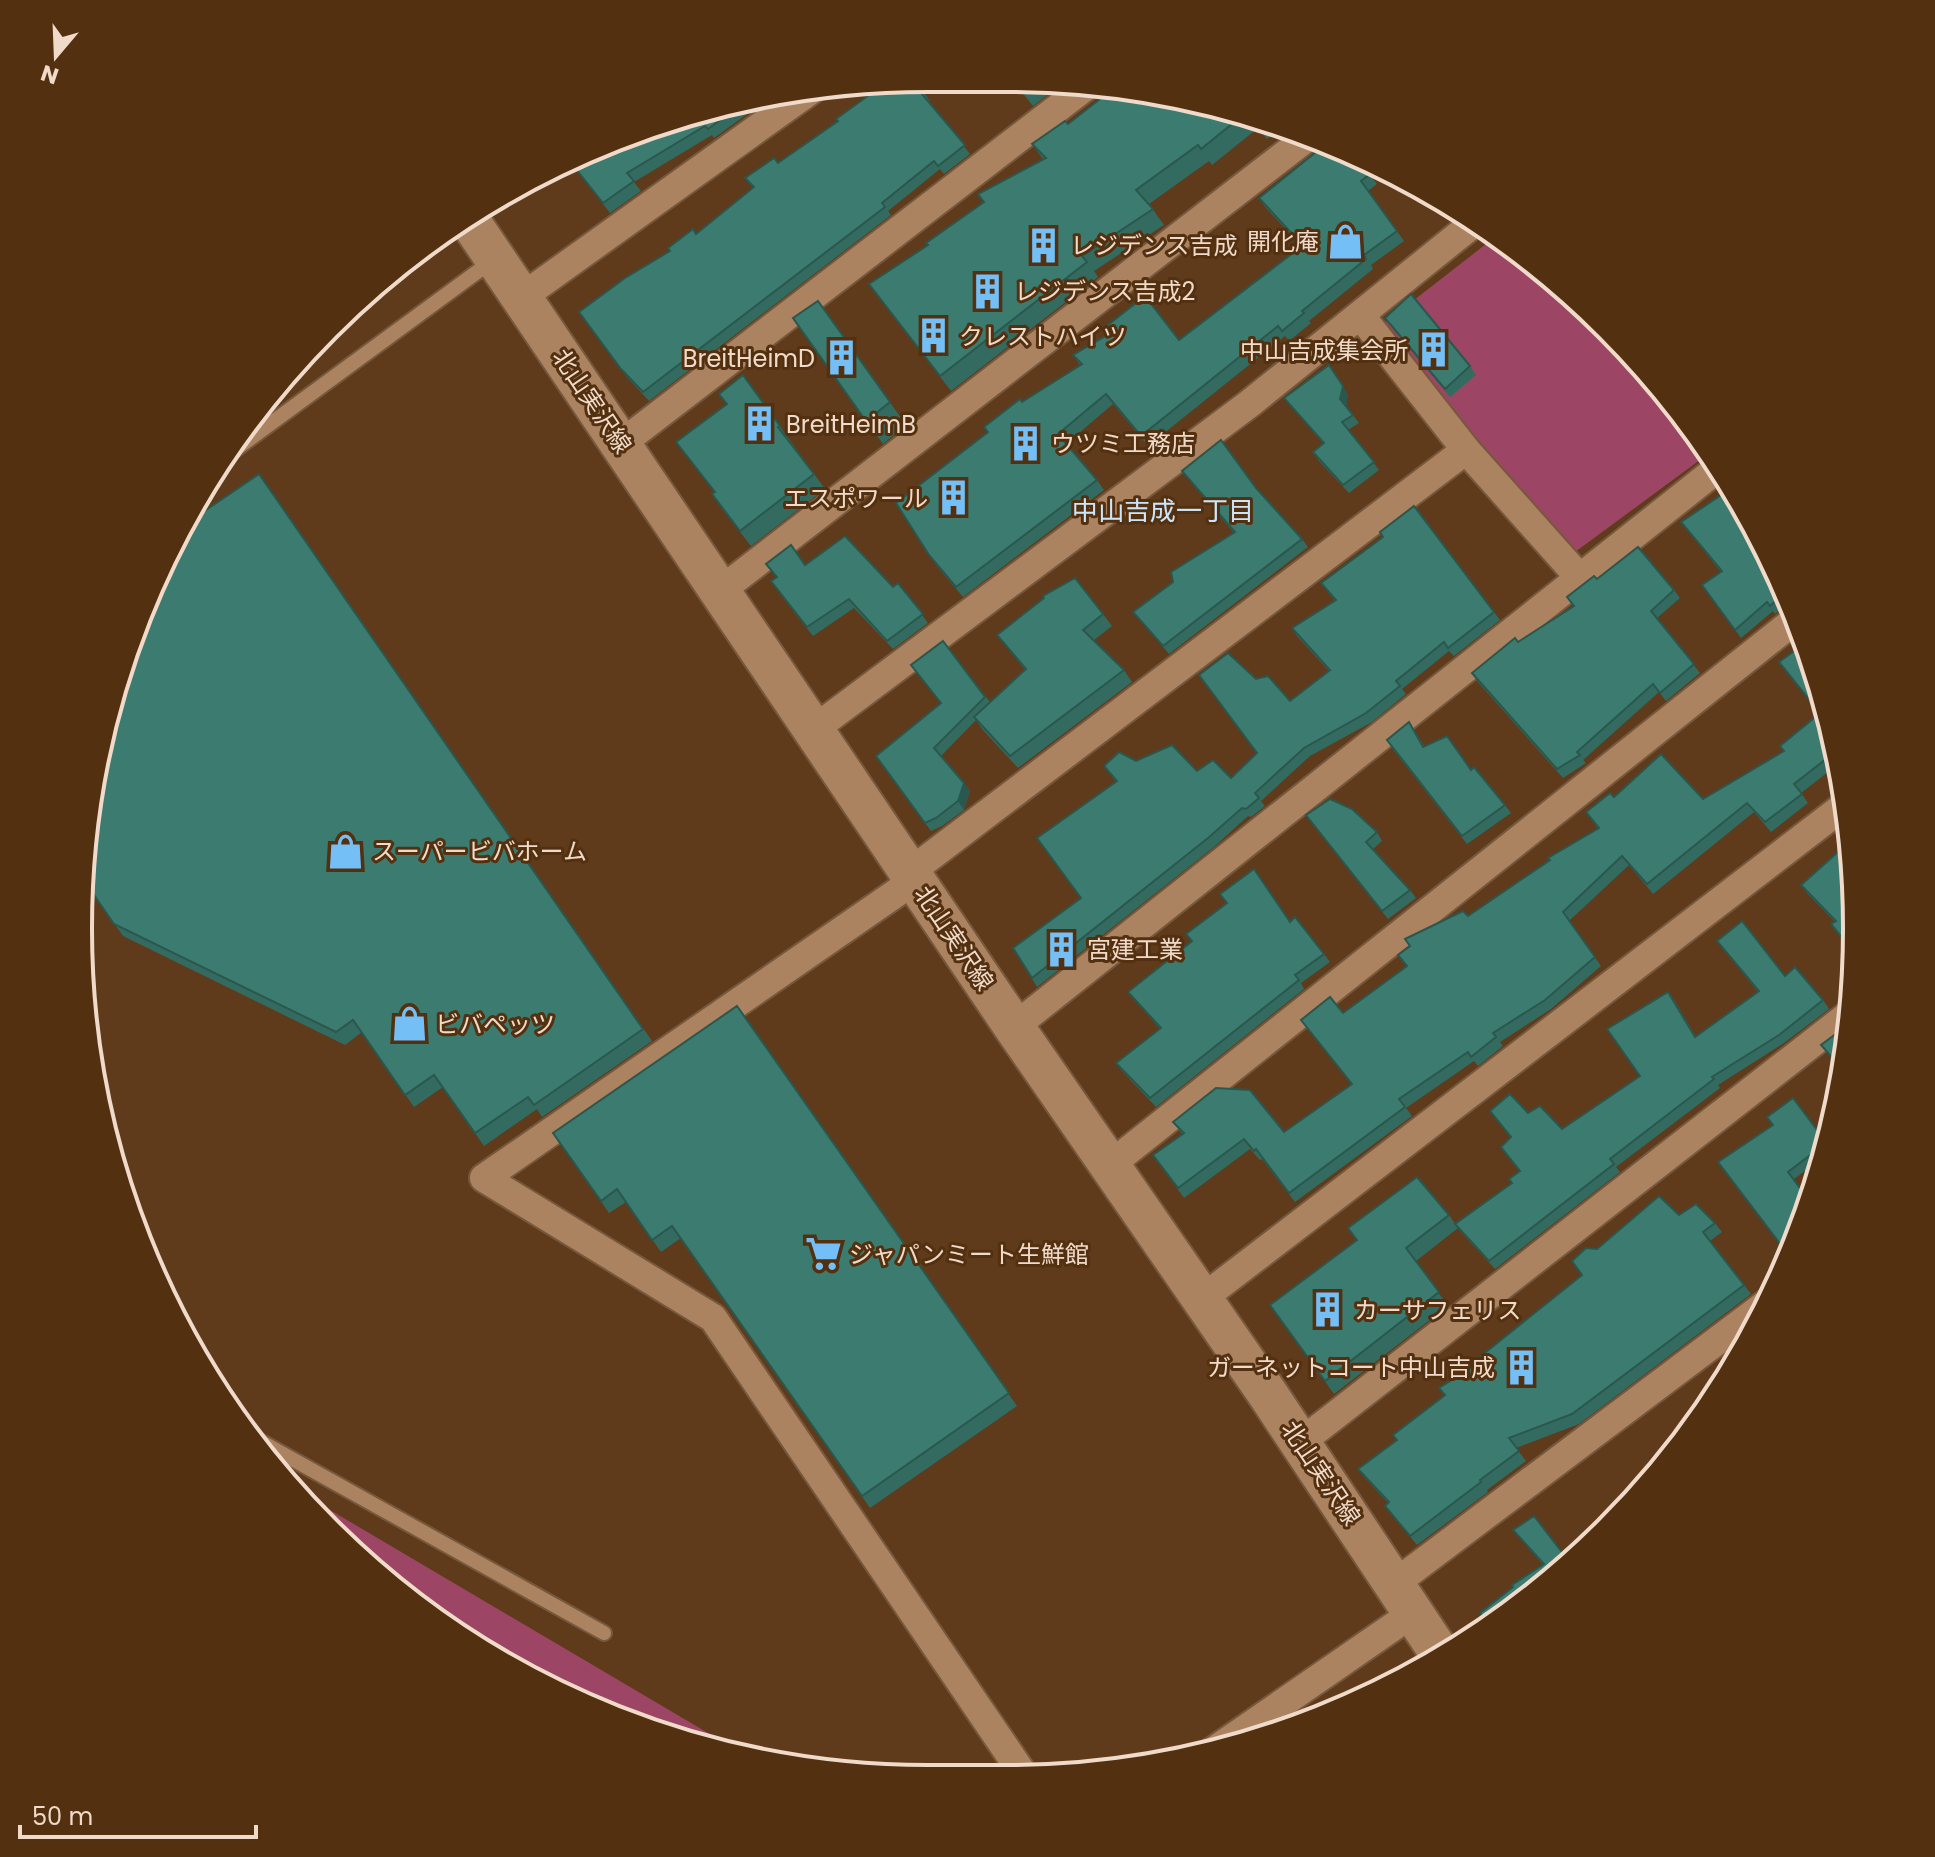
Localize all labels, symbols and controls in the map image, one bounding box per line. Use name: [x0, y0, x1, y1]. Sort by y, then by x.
north arrow: [16, 16, 96, 96]
text: N: [37, 57, 63, 92]
shop icon: 開化庵: [1326, 222, 1364, 260]
place label: 開化庵: [1247, 225, 1319, 258]
building icon: レジデンス吉成: [1025, 226, 1063, 264]
place label: レジデンス吉成: [1070, 229, 1238, 262]
building icon: レジデンス吉成2: [969, 272, 1007, 310]
place label: レジデンス吉成2: [1014, 275, 1195, 308]
building icon: クレストハイツ: [914, 317, 952, 355]
place label: クレストハイツ: [959, 320, 1127, 353]
building icon: 中山吉成集会所: [1415, 331, 1453, 369]
place label: 中山吉成集会所: [1240, 334, 1408, 367]
building icon: BreitHeimD: [822, 339, 860, 377]
street label: 北山実沢線: [545, 342, 639, 460]
place label: BreitHeimD: [683, 342, 815, 375]
building icon: BreitHeimB: [741, 405, 779, 443]
place label: BreitHeimB: [786, 408, 916, 441]
building icon: ウツミ工務店: [1006, 424, 1044, 462]
place label: ウツミ工務店: [1051, 427, 1195, 460]
building icon: エスポワール: [935, 479, 973, 517]
place label: エスポワール: [784, 482, 928, 515]
district label: 中山吉成一丁目: [1072, 493, 1254, 529]
shop icon: スーパービバホーム: [327, 832, 365, 870]
place label: スーパービバホーム: [372, 835, 587, 868]
street label: 北山実沢線: [907, 879, 1001, 997]
building icon: 宮建工業: [1042, 930, 1080, 968]
place label: 宮建工業: [1087, 933, 1183, 966]
shop icon: ビバペッツ: [390, 1005, 428, 1043]
place label: ビバペッツ: [435, 1008, 555, 1041]
supermarket icon: ジャパンミート生鮮館: [804, 1235, 842, 1273]
place label: ジャパンミート生鮮館: [849, 1238, 1089, 1271]
building icon: カーサフェリス: [1309, 1291, 1347, 1329]
place label: カーサフェリス: [1354, 1294, 1522, 1327]
building icon: ガーネットコート中山吉成: [1502, 1348, 1540, 1386]
place label: ガーネットコート中山吉成: [1207, 1351, 1495, 1384]
street label: 北山実沢線: [1274, 1414, 1368, 1532]
scale bar: [20, 1789, 256, 1839]
text: 50 m: [32, 1800, 93, 1833]

